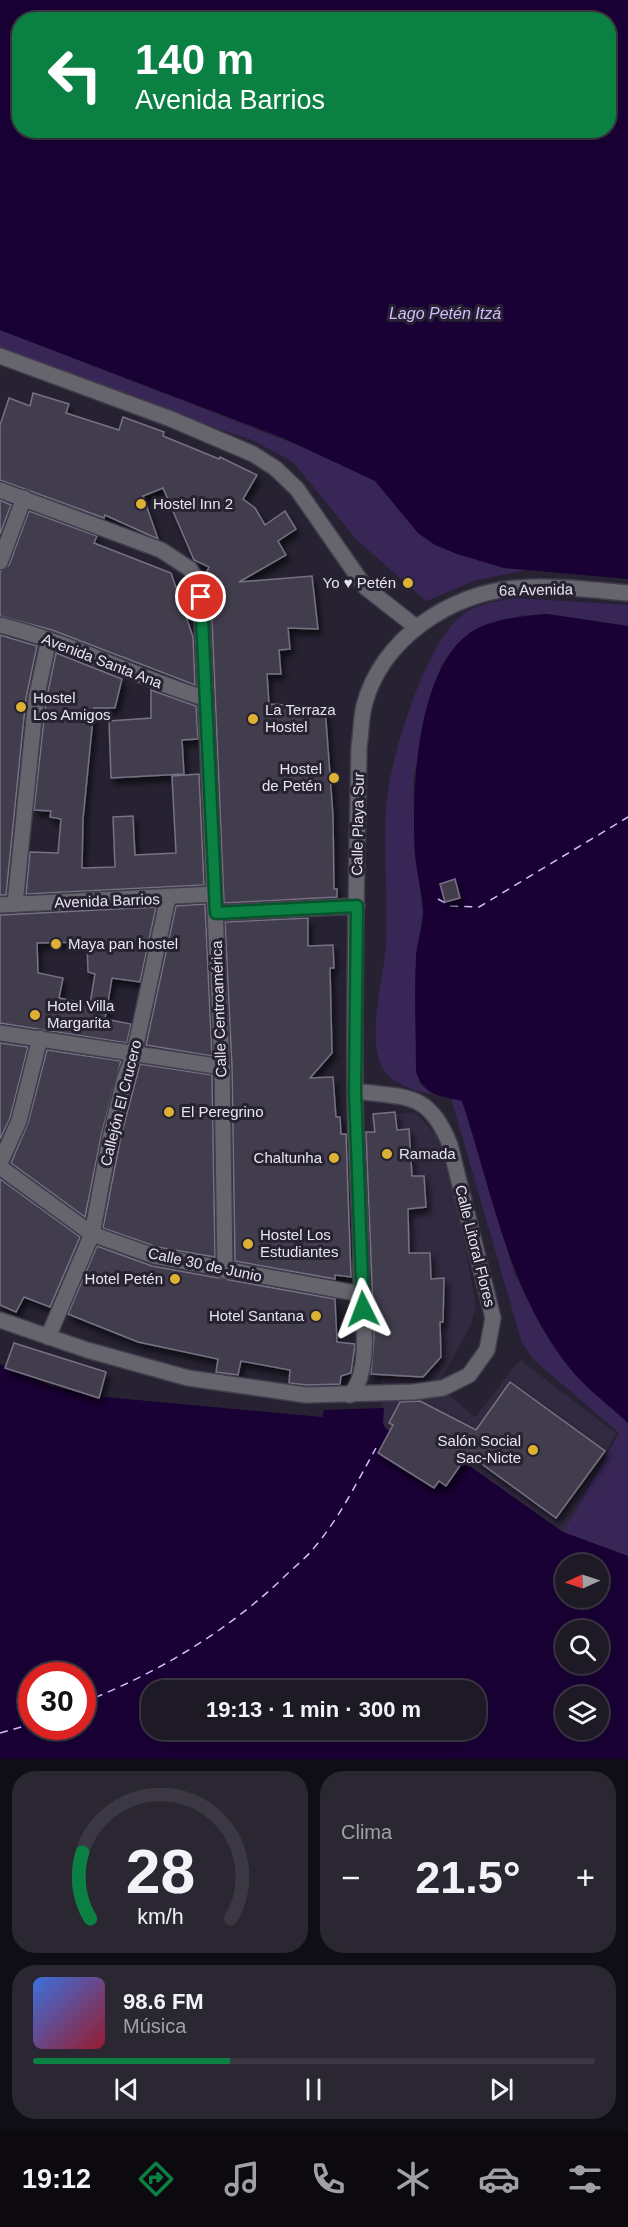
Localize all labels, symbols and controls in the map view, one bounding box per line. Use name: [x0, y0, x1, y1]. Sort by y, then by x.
icon: left: [36, 36, 114, 114]
text: 140 m: [135, 36, 254, 83]
text: Avenida Barrios: [135, 85, 325, 115]
water label: Lago Petén Itzá: [389, 305, 501, 322]
place label: Hostel Inn 2: [153, 495, 233, 512]
marker: Hostel Inn 2: [134, 497, 148, 511]
pin: [175, 571, 226, 622]
place label: Yo ♥ Petén: [323, 574, 396, 591]
marker: Yo ♥ Petén: [401, 576, 415, 590]
icon: arrive: [184, 580, 217, 613]
street label: 6a Avenida: [499, 580, 574, 599]
street label: Avenida Santa Ana: [40, 630, 165, 692]
place label: Hostel Los Amigos: [33, 689, 111, 723]
marker: Hostel Los Amigos: [14, 700, 28, 714]
place label: La Terraza Hostel: [265, 701, 336, 735]
marker: La Terraza Hostel: [246, 712, 260, 726]
place label: Hostel de Petén: [262, 760, 322, 794]
marker: Hostel de Petén: [327, 771, 341, 785]
street label: Calle Playa Sur: [348, 772, 367, 876]
street label: Avenida Barrios: [54, 890, 160, 911]
place label: Maya pan hostel: [68, 935, 178, 952]
marker: Maya pan hostel: [49, 937, 63, 951]
street label: Calle Centroamérica: [208, 940, 229, 1078]
place label: Hotel Villa Margarita: [47, 997, 115, 1031]
marker: Hotel Villa Margarita: [28, 1008, 42, 1022]
street label: Callejón El Crucero: [97, 1038, 144, 1168]
place label: El Peregrino: [181, 1103, 264, 1120]
marker: El Peregrino: [162, 1105, 176, 1119]
place label: Ramada: [399, 1145, 456, 1162]
marker: Ramada: [380, 1147, 394, 1161]
place label: Chaltunha: [254, 1149, 323, 1166]
marker: Chaltunha: [327, 1151, 341, 1165]
street label: Calle Litoral Flores: [452, 1183, 499, 1309]
place label: Hostel Los Estudiantes: [260, 1226, 338, 1260]
marker: Hostel Los Estudiantes: [241, 1237, 255, 1251]
street label: Calle 30 de Junio: [147, 1244, 264, 1285]
place label: Hotel Petén: [85, 1270, 163, 1287]
marker: Hotel Petén: [168, 1272, 182, 1286]
position arrow: [331, 1277, 395, 1341]
place label: Hotel Santana: [209, 1307, 305, 1324]
marker: Hotel Santana: [309, 1309, 323, 1323]
place label: Salón Social Sac-Nicte: [438, 1432, 521, 1466]
marker: Salón Social Sac-Nicte: [526, 1443, 540, 1457]
north arrow: [555, 1554, 609, 1608]
map controls: [555, 1554, 609, 1740]
button: search: [555, 1620, 609, 1674]
speed limit sign: 30: [18, 1662, 96, 1740]
button: layers: [555, 1686, 609, 1740]
text: 19:13 · 1 min · 300 m: [206, 1697, 421, 1722]
text: Clima: [341, 1821, 392, 1843]
text: 28: [125, 1837, 195, 1906]
text: 21.5°: [415, 1852, 521, 1903]
text: −: [341, 1859, 360, 1896]
text: +: [576, 1859, 595, 1896]
text: km/h: [137, 1905, 183, 1929]
text: 98.6 FM: [123, 1989, 204, 2014]
text: Música: [123, 2015, 186, 2037]
icon: previous: [110, 2073, 143, 2106]
icon: pause: [297, 2073, 330, 2106]
icon: next: [485, 2073, 518, 2106]
icon: directions: [135, 2158, 177, 2200]
icon: music: [221, 2158, 263, 2200]
icon: phone: [307, 2158, 349, 2200]
icon: climate: [392, 2158, 434, 2200]
icon: car: [478, 2158, 520, 2200]
icon: filters: [564, 2158, 606, 2200]
text: 19:12: [22, 2164, 91, 2194]

